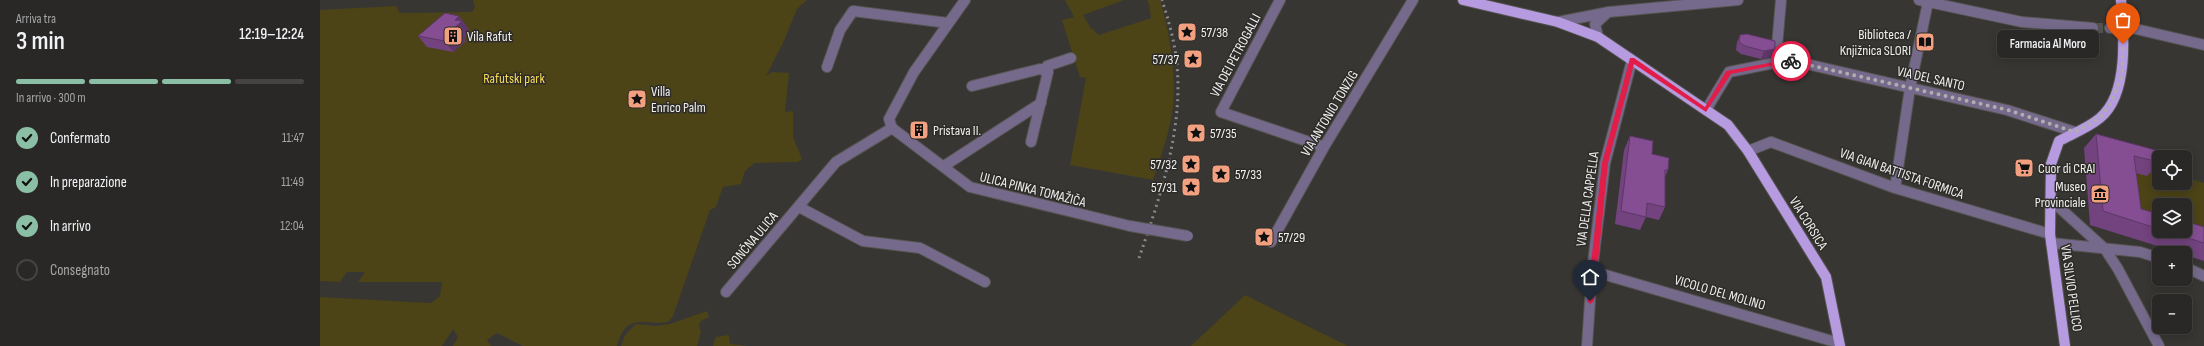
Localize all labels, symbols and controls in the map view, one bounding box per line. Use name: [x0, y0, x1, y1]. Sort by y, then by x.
pin: [2106, 3, 2140, 44]
icon: bag: [2112, 9, 2134, 31]
text: Arriva tra: [16, 11, 56, 27]
street label: VIA DEI PETROGALLI: [1206, 11, 1265, 100]
place icon: 57/38: [1176, 21, 1198, 43]
place label: 57/38: [1201, 24, 1228, 41]
text: 12:19–12:24: [239, 25, 304, 44]
building icon: Vila Rafut: [442, 25, 464, 47]
text: 3 min: [16, 26, 65, 57]
place label: Biblioteca / Knjižnica SLORI: [1840, 26, 1911, 59]
place label: Vila Rafut: [467, 28, 512, 45]
callout: Farmacia Al Moro: [1997, 30, 2099, 58]
library icon: Biblioteca / Knjižnica SLORI: [1914, 31, 1936, 53]
text: Farmacia Al Moro: [2010, 36, 2086, 52]
courier: [1771, 41, 1811, 81]
place icon: 57/37: [1182, 48, 1204, 70]
icon: bike: [1780, 50, 1802, 72]
place label: 57/37: [1152, 51, 1179, 68]
street label: VIA DEL SANTO: [1895, 62, 1966, 95]
street label: VIA ANTONIO TONZIG: [1297, 67, 1362, 159]
park label: Rafutski park: [483, 70, 545, 87]
place label: Villa Enrico Palm: [651, 83, 706, 116]
place icon: Villa Enrico Palm: [626, 88, 648, 110]
text: In arrivo · 300 m: [16, 90, 86, 106]
building icon: Pristava II.: [908, 119, 930, 141]
place label: Pristava II.: [933, 122, 981, 139]
place icon: 57/35: [1185, 122, 1207, 144]
place label: 57/35: [1210, 125, 1237, 142]
icon: check: [16, 127, 38, 149]
text: Confermato: [50, 129, 110, 148]
text: 11:47: [282, 130, 304, 146]
street label: VIA GIAN BATTISTA FORMICA: [1837, 144, 1967, 203]
street label: VIA DELLA CAPPELLA: [1572, 150, 1603, 248]
map controls: [2152, 150, 2192, 334]
button: locate: [2152, 150, 2192, 190]
place icon: 57/32: [1180, 153, 1202, 175]
place label: 57/32: [1150, 156, 1177, 173]
supermarket icon: Cuor di CRAI: [2013, 157, 2035, 179]
place label: Cuor di CRAI: [2038, 160, 2095, 177]
place icon: 57/33: [1210, 163, 1232, 185]
place label: 57/33: [1235, 166, 1262, 183]
street label: ULICA PINKA TOMAŽIČA: [978, 168, 1089, 211]
icon: check: [16, 171, 38, 193]
text: In preparazione: [50, 173, 127, 192]
text: 11:49: [281, 174, 304, 190]
place icon: 57/31: [1180, 176, 1202, 198]
place label: Museo Provinciale: [2035, 178, 2086, 211]
place label: 57/31: [1151, 179, 1177, 196]
museum icon: Museo Provinciale: [2089, 183, 2111, 205]
street label: VIA CORSICA: [1786, 194, 1832, 254]
button: layers: [2152, 198, 2192, 238]
street label: SONČNA ULICA: [723, 207, 782, 273]
icon: check: [16, 215, 38, 237]
text: In arrivo: [50, 217, 91, 236]
text: 12:04: [280, 218, 304, 234]
place icon: 57/29: [1253, 226, 1275, 248]
place label: 57/29: [1278, 229, 1305, 246]
street label: VIA SILVIO PELLICO: [2057, 244, 2086, 333]
button: +: [2152, 246, 2192, 286]
pin: [1573, 260, 1607, 301]
text: Consegnato: [50, 261, 110, 280]
icon: home: [1579, 266, 1601, 288]
street label: VICOLO DEL MOLINO: [1672, 271, 1768, 314]
button: −: [2152, 294, 2192, 334]

